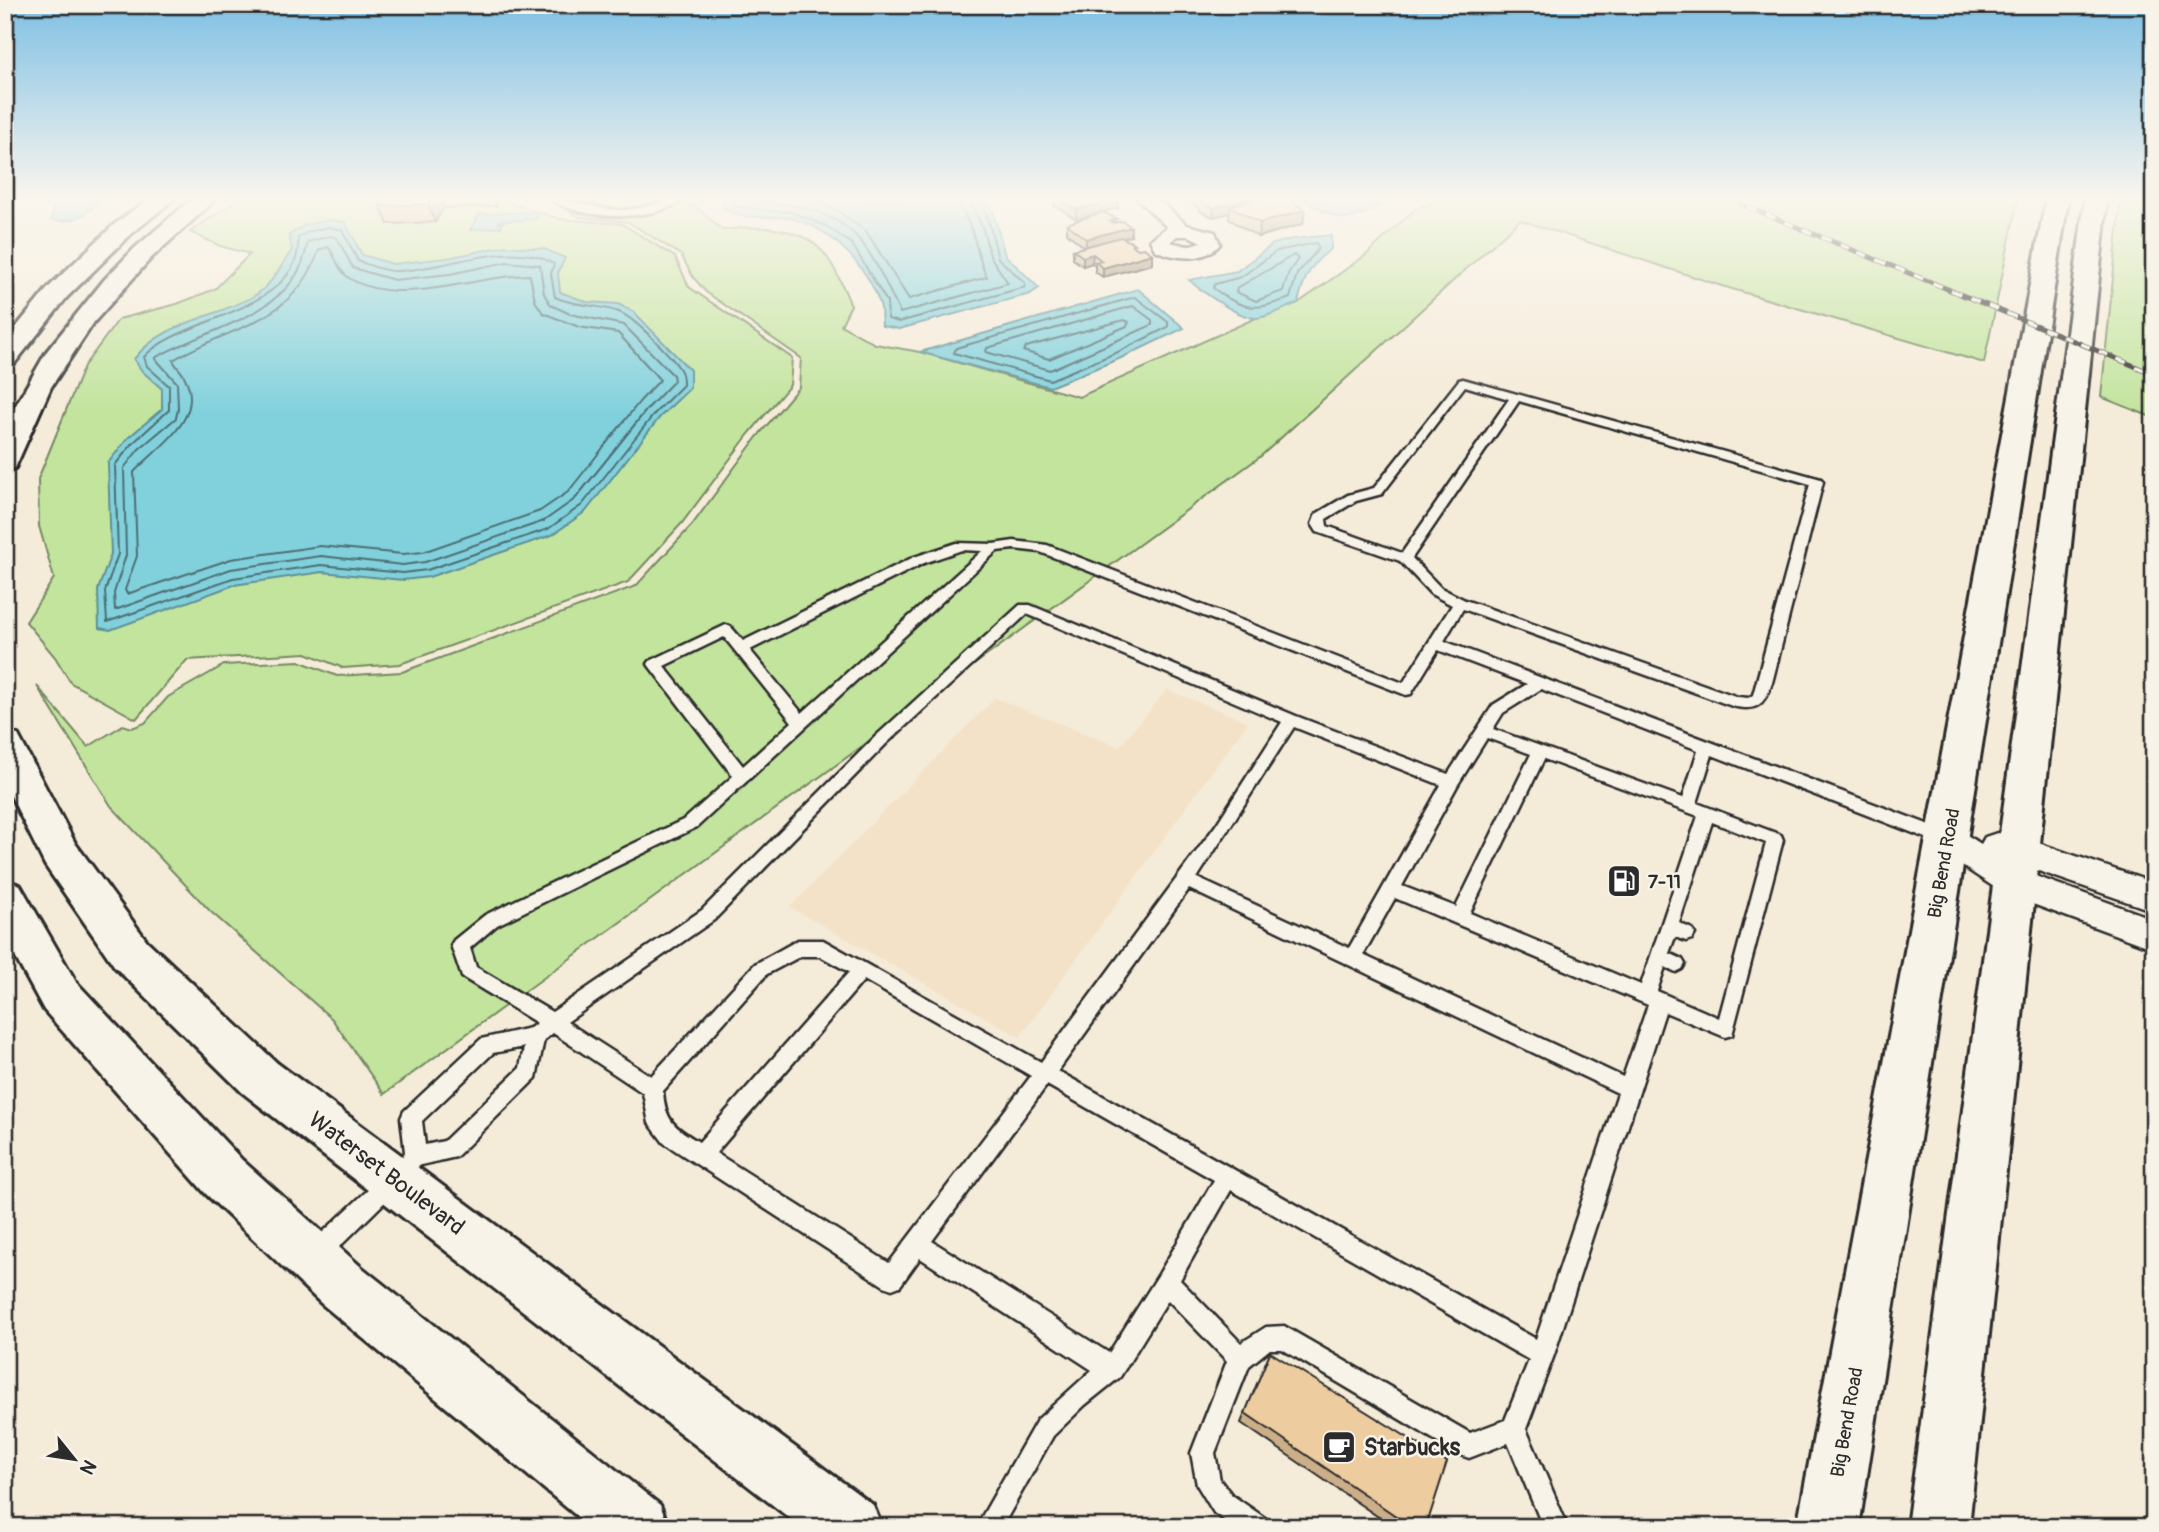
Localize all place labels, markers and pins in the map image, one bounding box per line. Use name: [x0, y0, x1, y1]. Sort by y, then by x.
fuel station icon: 7-11: [1605, 862, 1643, 900]
place label: 7-11: [1648, 870, 1681, 894]
cafe icon: Starbucks: [1320, 1428, 1358, 1466]
place label: Starbucks: [1364, 1433, 1461, 1462]

